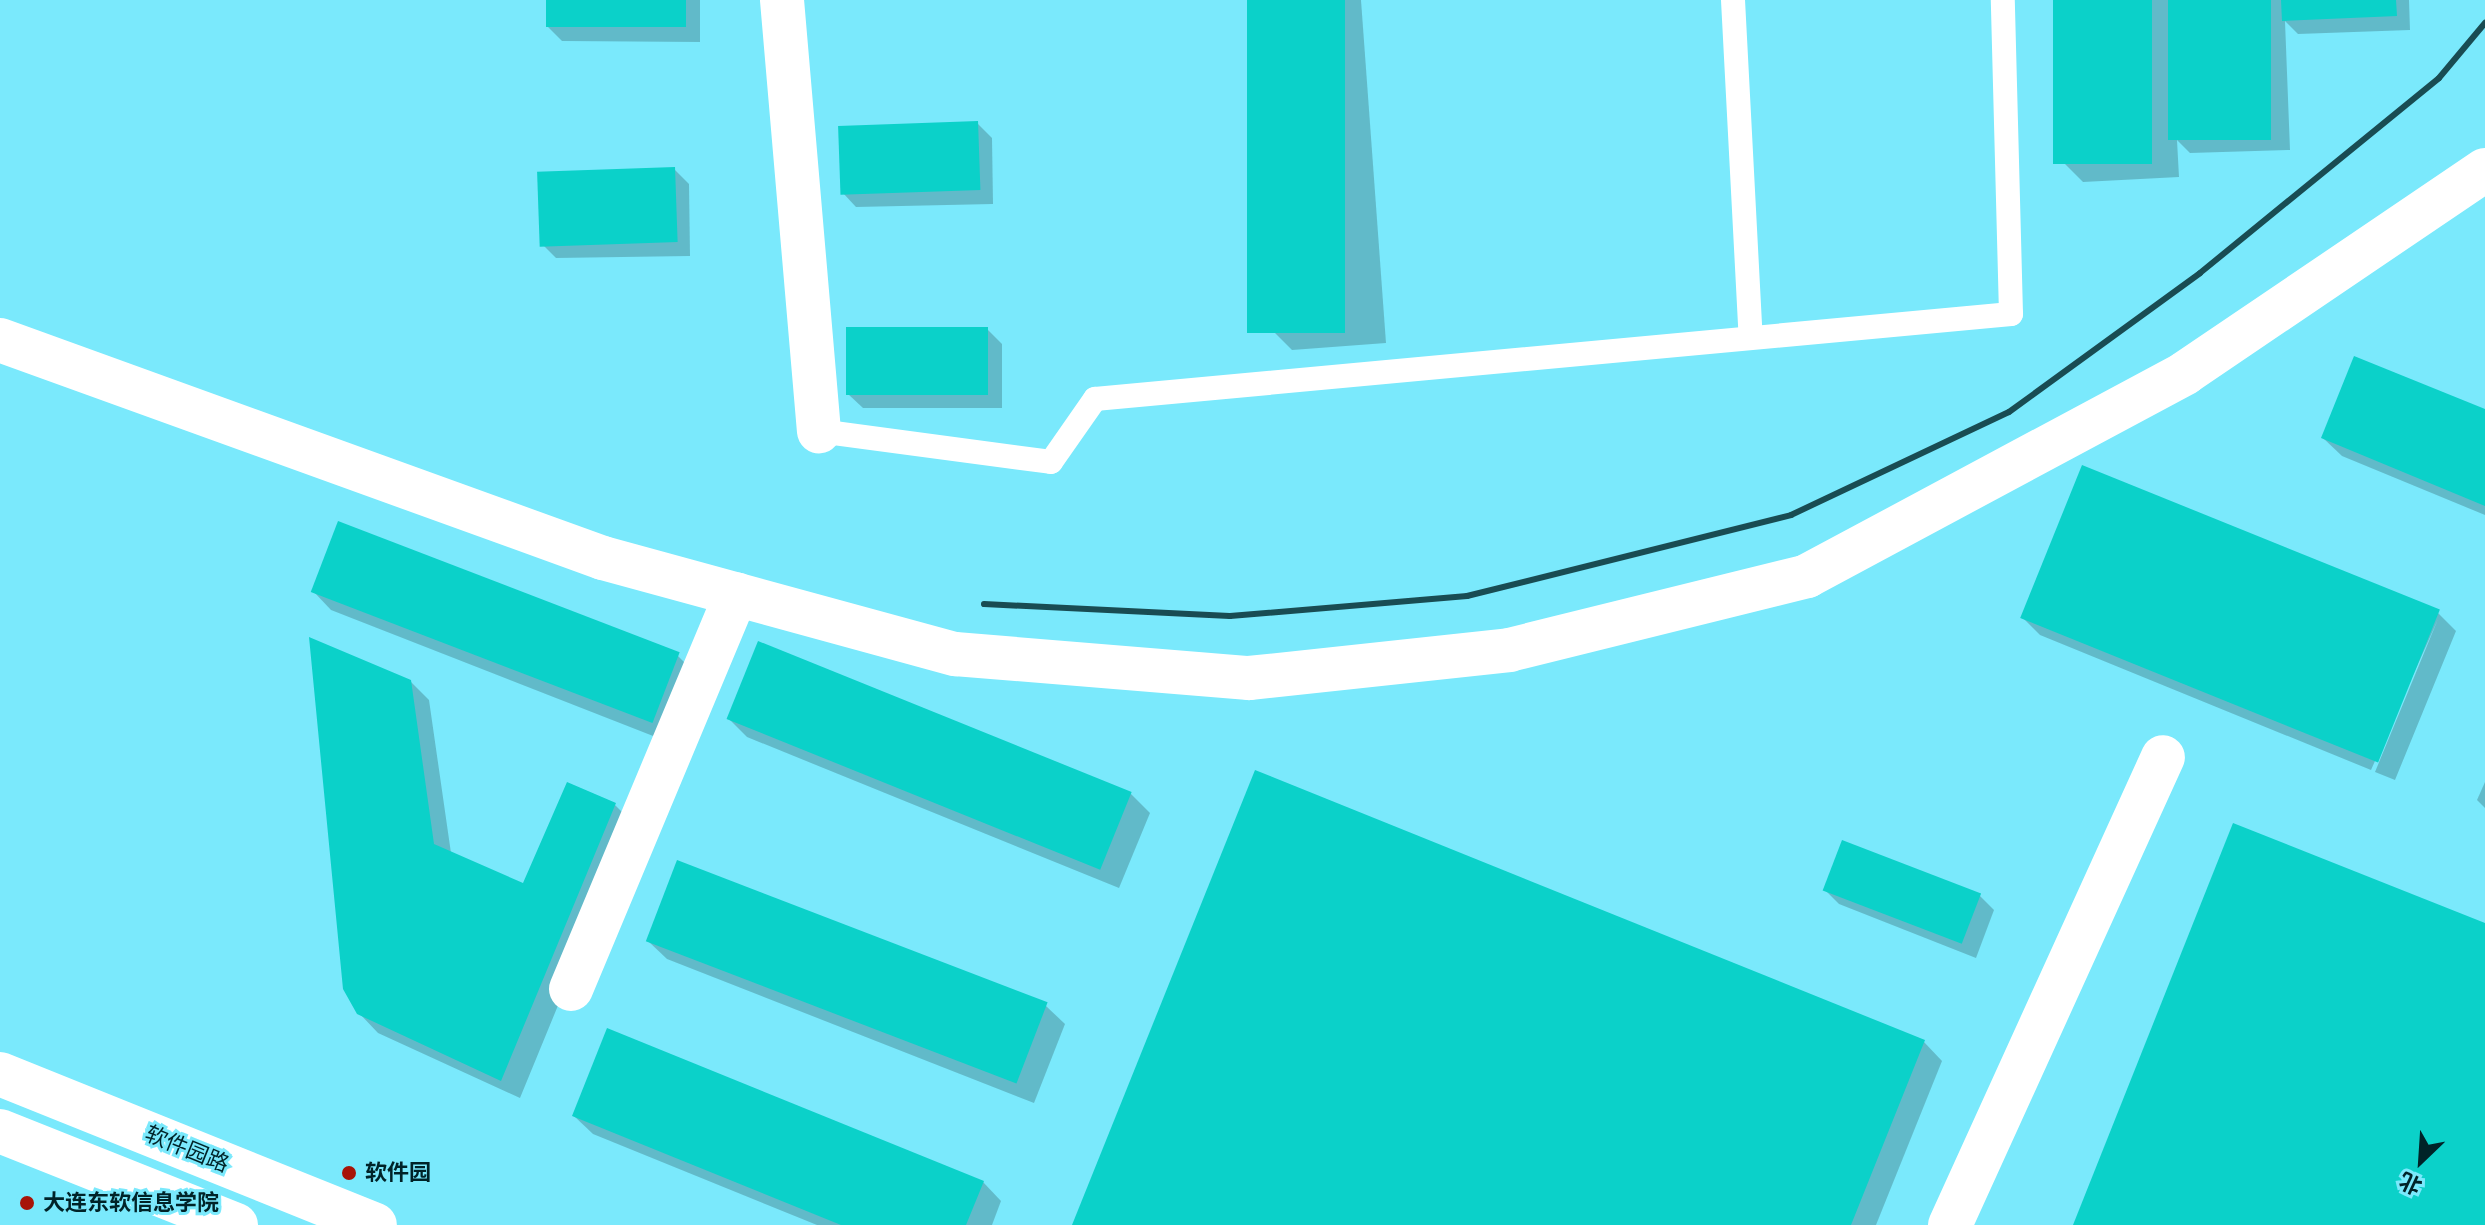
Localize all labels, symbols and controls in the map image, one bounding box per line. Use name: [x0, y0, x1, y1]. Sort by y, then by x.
street label: 软件园路: [141, 1120, 233, 1178]
north arrow: [2381, 1121, 2461, 1201]
place label: 软件园: [365, 1160, 431, 1186]
marker: 软件园: [340, 1164, 358, 1182]
text: 北: [2395, 1166, 2426, 1200]
place label: 大连东软信息学院: [43, 1190, 219, 1216]
marker: 大连东软信息学院: [18, 1194, 36, 1212]

